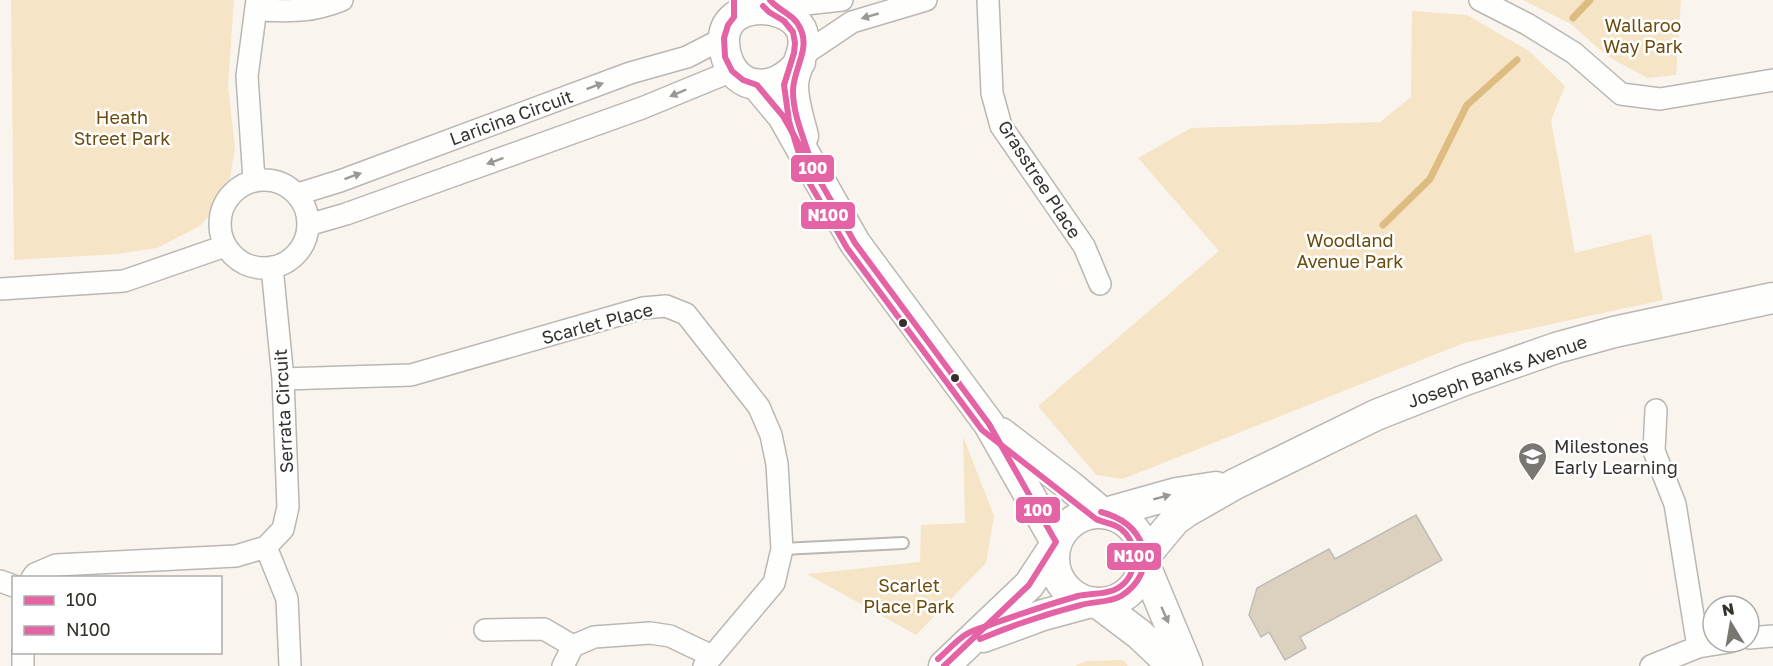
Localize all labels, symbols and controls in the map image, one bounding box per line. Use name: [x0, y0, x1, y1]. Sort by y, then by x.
one-way arrow: [861, 12, 879, 21]
park label: Wallaroo Way Park: [1603, 14, 1683, 57]
one-way arrow: [586, 81, 604, 90]
street label: Laricina Circuit: [446, 85, 576, 149]
one-way arrow: [669, 89, 687, 98]
park label: Heath Street Park: [74, 106, 170, 149]
street label: Grasstree Place: [994, 116, 1086, 242]
line badge: 100: [790, 154, 835, 183]
one-way arrow: [486, 156, 504, 166]
text: 100: [798, 158, 828, 178]
one-way arrow: [344, 171, 362, 181]
line badge: N100: [800, 201, 856, 230]
text: N100: [807, 205, 849, 225]
park label: Woodland Avenue Park: [1296, 229, 1404, 272]
street label: Scarlet Place: [539, 298, 655, 348]
unlabelled marker: [897, 317, 909, 329]
street label: Joseph Banks Avenue: [1404, 330, 1590, 412]
street label: Serrata Circuit: [269, 348, 297, 474]
unlabelled marker: [949, 372, 961, 384]
place label: Milestones Early Learning: [1554, 435, 1678, 478]
school or university icon: Milestones Early Learning: [1517, 440, 1549, 482]
one-way arrow: [1153, 492, 1171, 502]
line badge: 100: [1015, 496, 1061, 524]
text: 100: [1023, 500, 1053, 520]
line badge: N100: [1106, 542, 1162, 571]
text: N100: [1113, 546, 1155, 566]
park label: Scarlet Place Park: [863, 574, 955, 617]
legend: [12, 576, 222, 654]
text: 100: [66, 588, 97, 610]
north arrow: [1701, 594, 1761, 654]
text: N: [1720, 598, 1736, 620]
one-way arrow: [1160, 606, 1170, 624]
text: N100: [66, 618, 111, 640]

